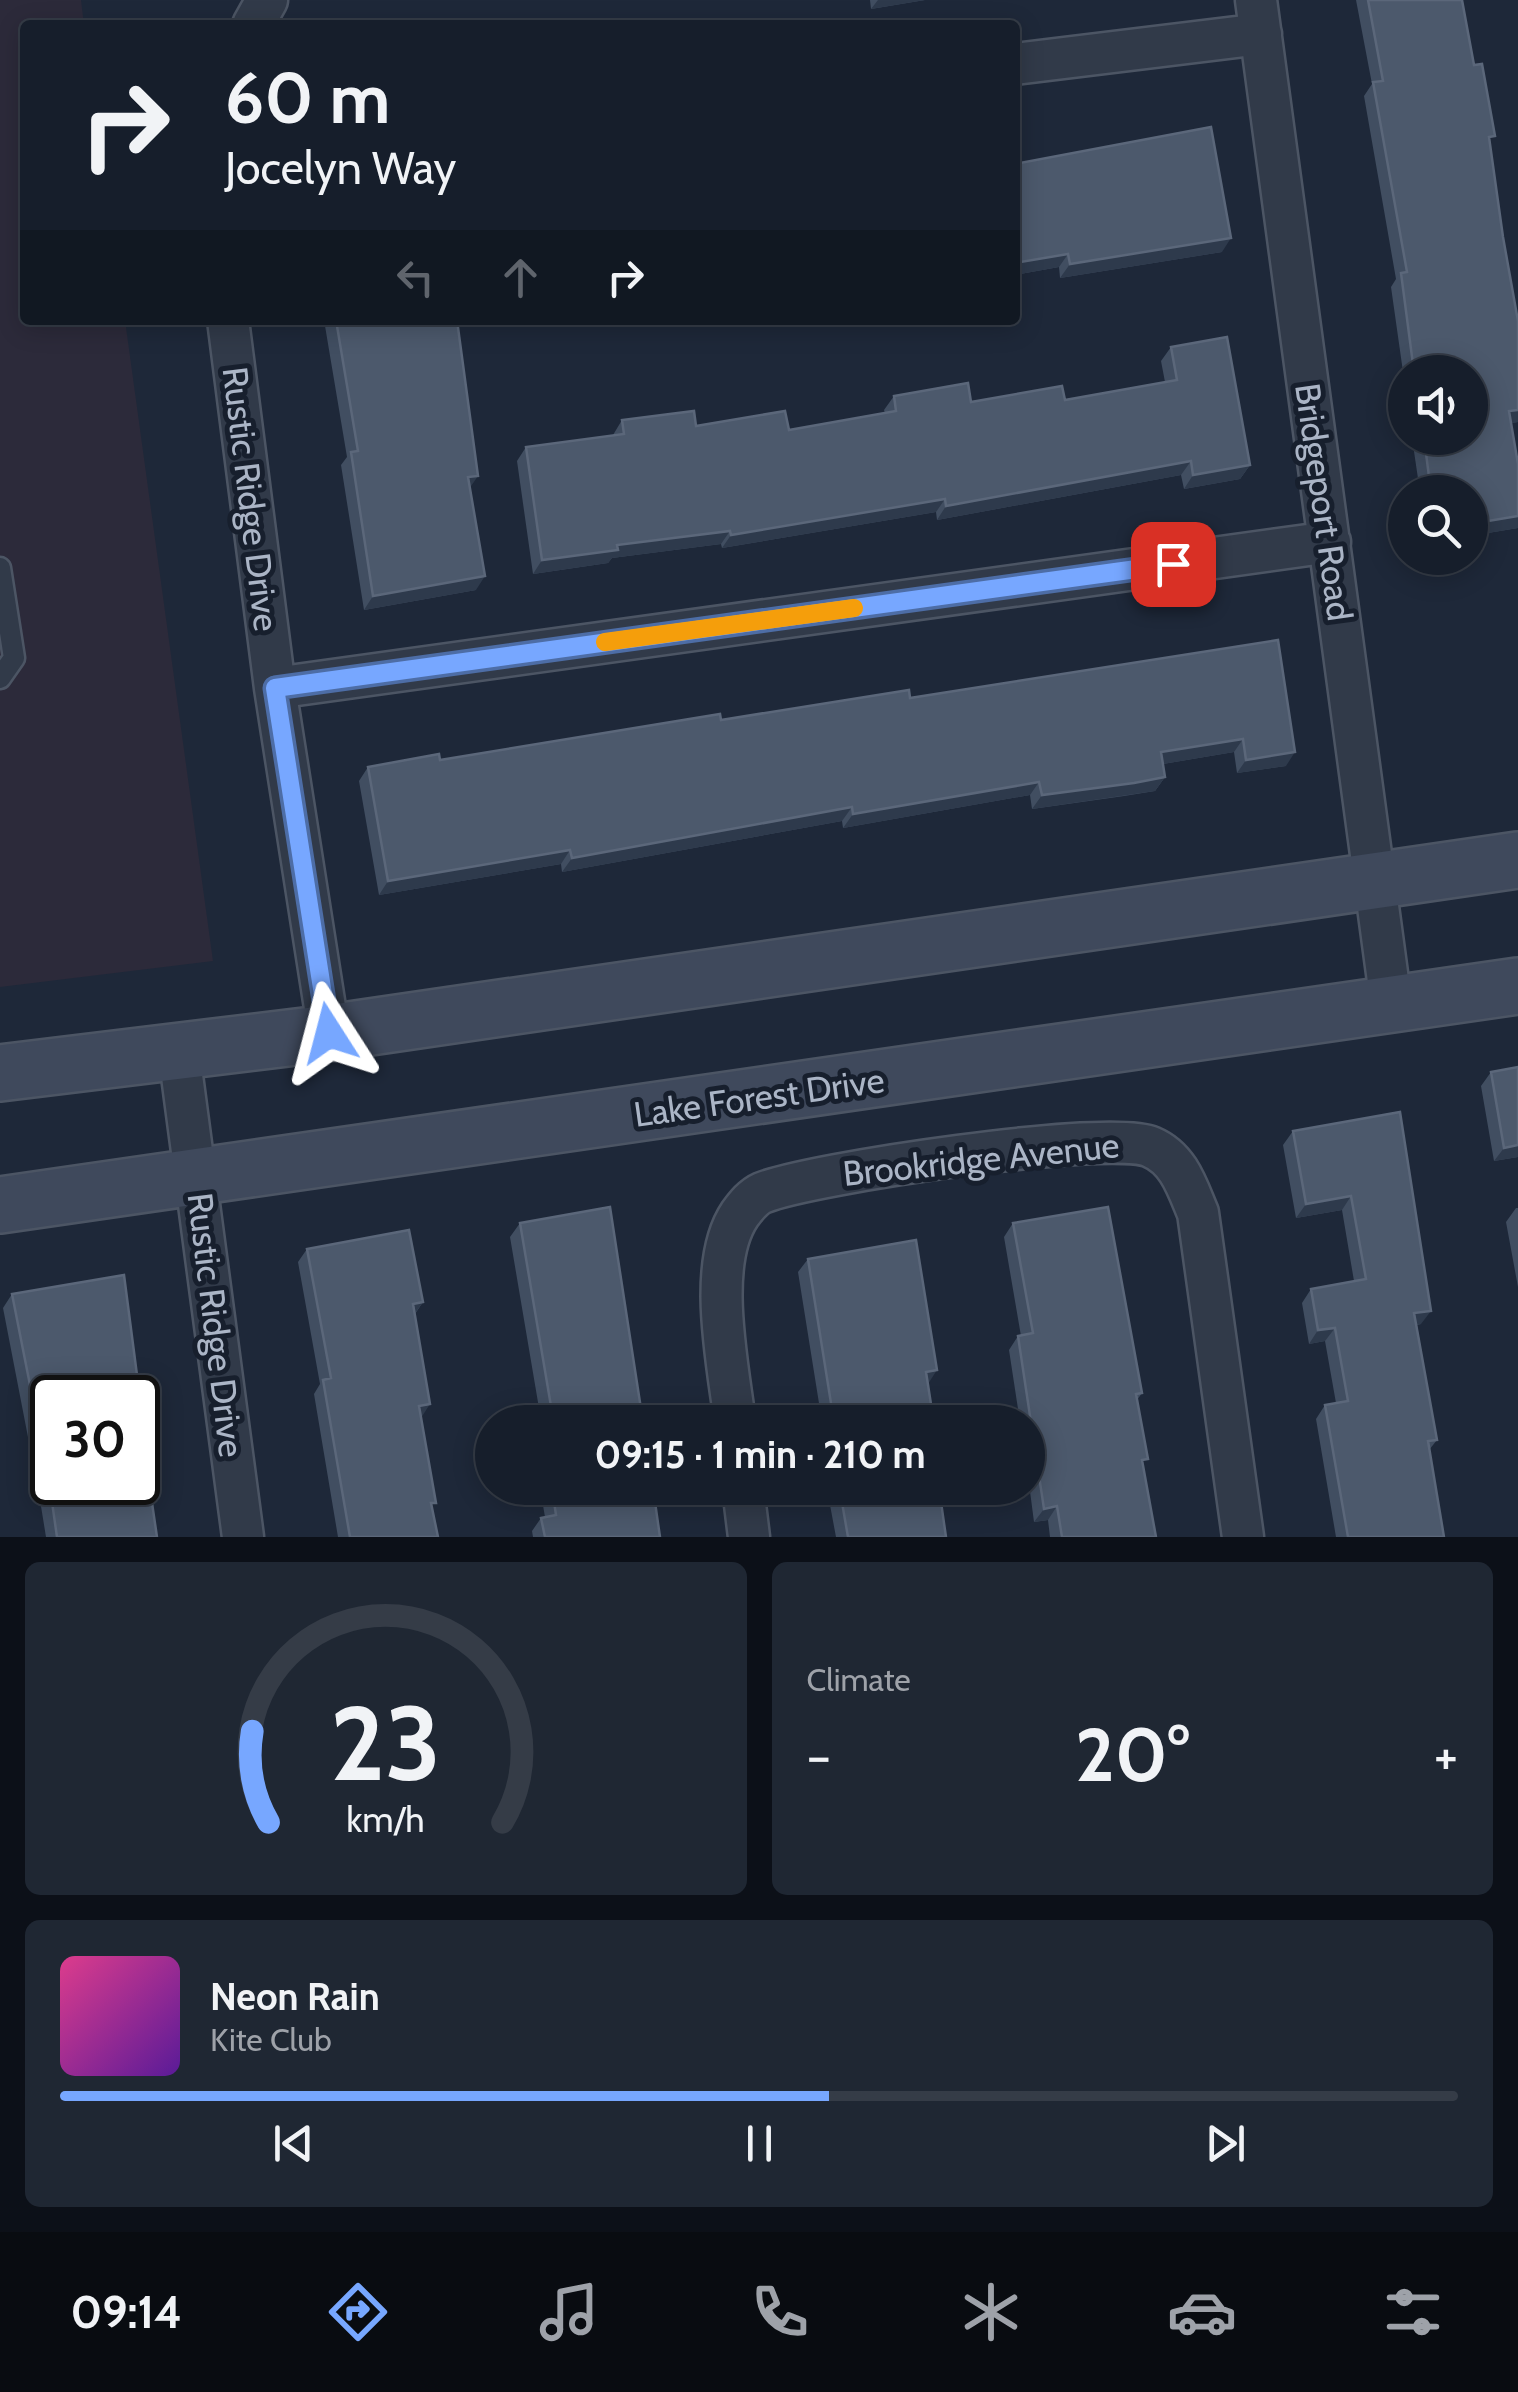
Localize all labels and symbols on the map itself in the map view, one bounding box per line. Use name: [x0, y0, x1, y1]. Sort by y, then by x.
street label: Rustic Ridge Drive: [213, 364, 289, 634]
street label: Bridgeport Road: [1286, 381, 1362, 623]
pin: [1131, 522, 1216, 607]
position arrow: [277, 981, 381, 1085]
street label: Lake Forest Drive: [631, 1058, 887, 1136]
street label: Brookridge Avenue: [841, 1123, 1121, 1195]
street label: Rustic Ridge Drive: [178, 1190, 254, 1460]
speed limit sign: 30: [30, 1375, 160, 1505]

